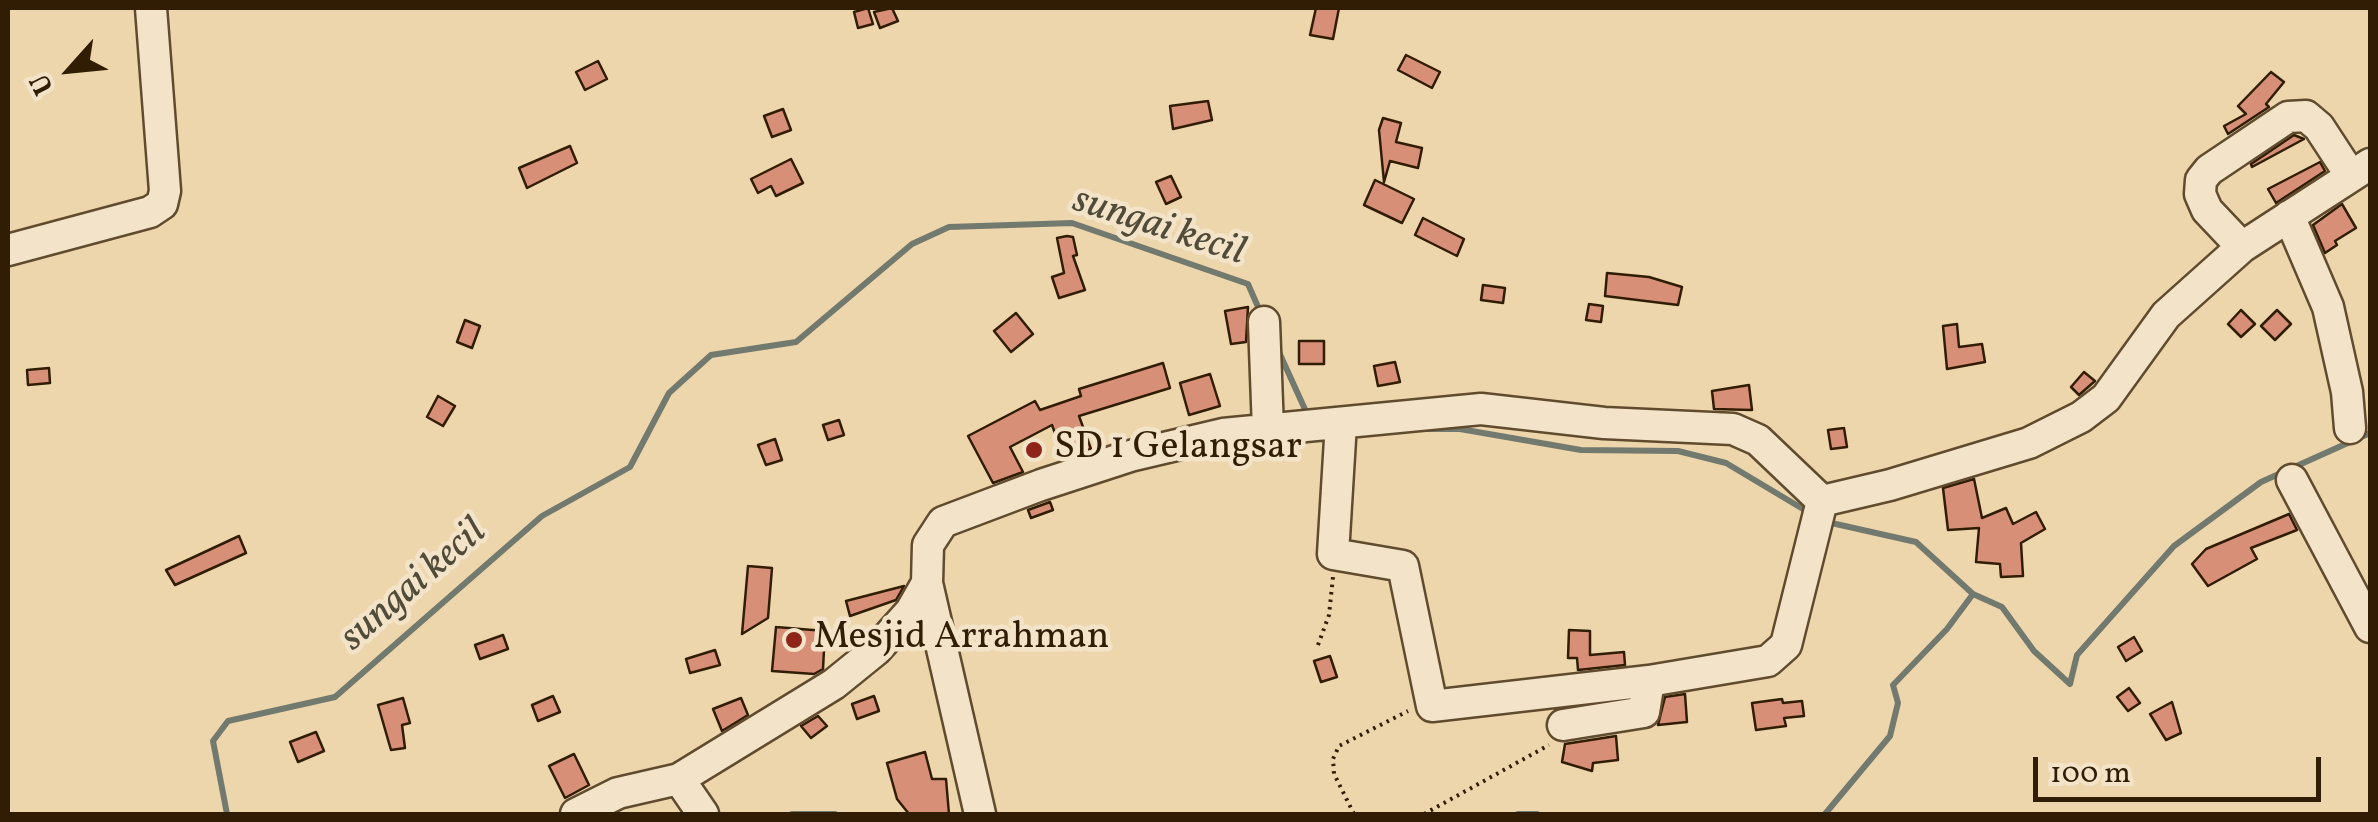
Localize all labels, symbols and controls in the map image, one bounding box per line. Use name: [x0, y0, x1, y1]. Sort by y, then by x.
north arrow: [20, 20, 120, 120]
text: U: [21, 66, 65, 101]
water label: sungai kecil: [1066, 179, 1250, 279]
place label: SD 1 Gelangsar: [1054, 427, 1302, 473]
marker: SD 1 Gelangsar: [1023, 439, 1045, 461]
water label: sungai kecil: [332, 510, 498, 664]
place label: Mesjid Arrahman: [814, 617, 1110, 663]
marker: Mesjid Arrahman: [783, 629, 805, 651]
scale bar: [2038, 737, 2326, 799]
text: 100 m: [2050, 753, 2131, 795]

